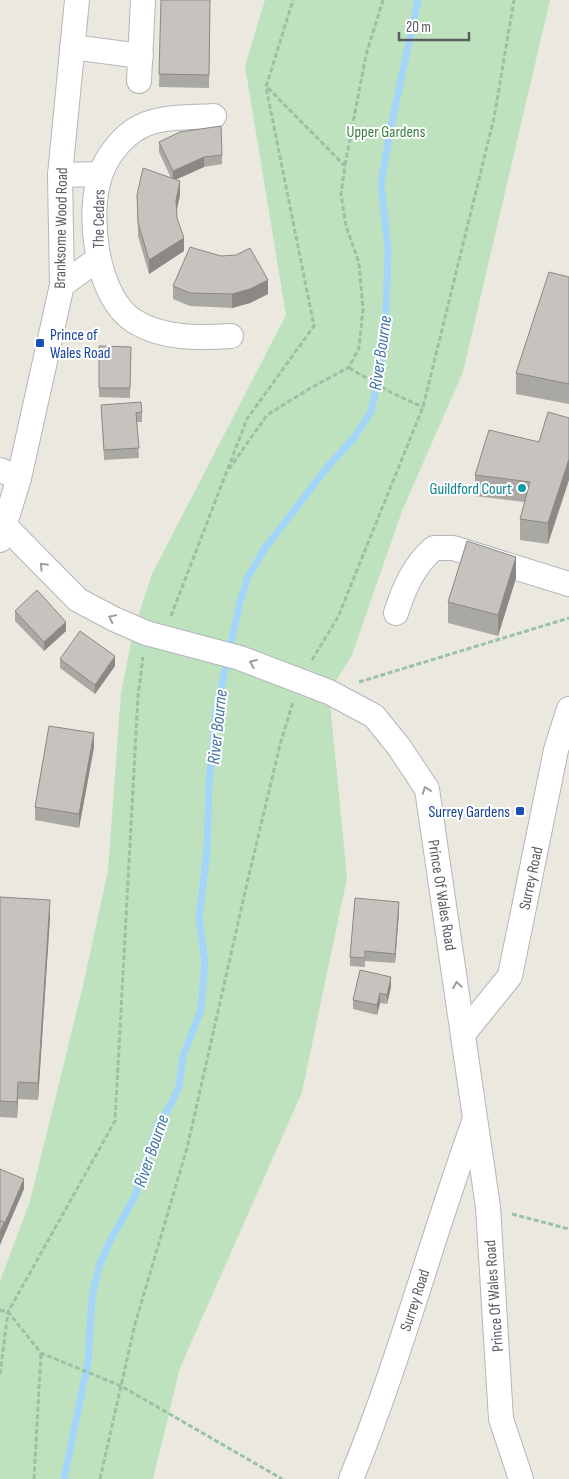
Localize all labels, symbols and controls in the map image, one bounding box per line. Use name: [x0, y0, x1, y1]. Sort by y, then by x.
scale bar: [399, 10, 469, 42]
text: 20 m: [406, 18, 431, 37]
park label: Upper Gardens: [347, 123, 426, 142]
street label: Branksome Wood Road: [51, 167, 72, 289]
street label: The Cedars: [89, 189, 110, 249]
water label: River Bourne: [365, 314, 396, 392]
place label: Prince of Wales Road: [50, 326, 111, 363]
marker: Prince of Wales Road: [34, 337, 46, 349]
place label: Guildford Court: [430, 480, 512, 499]
marker: Guildford Court: [516, 482, 528, 494]
one-way arrow: [40, 562, 49, 571]
one-way arrow: [108, 614, 117, 624]
one-way arrow: [250, 659, 258, 669]
water label: River Bourne: [203, 689, 232, 765]
one-way arrow: [422, 786, 432, 795]
place label: Surrey Gardens: [428, 803, 510, 822]
marker: Surrey Gardens: [514, 805, 526, 817]
street label: Prince Of Wales Road: [423, 838, 460, 952]
street label: Surrey Road: [516, 845, 547, 912]
one-way arrow: [452, 980, 462, 989]
water label: River Bourne: [129, 1112, 174, 1190]
street label: Prince Of Wales Road: [481, 1239, 508, 1352]
street label: Surrey Road: [396, 1267, 434, 1334]

